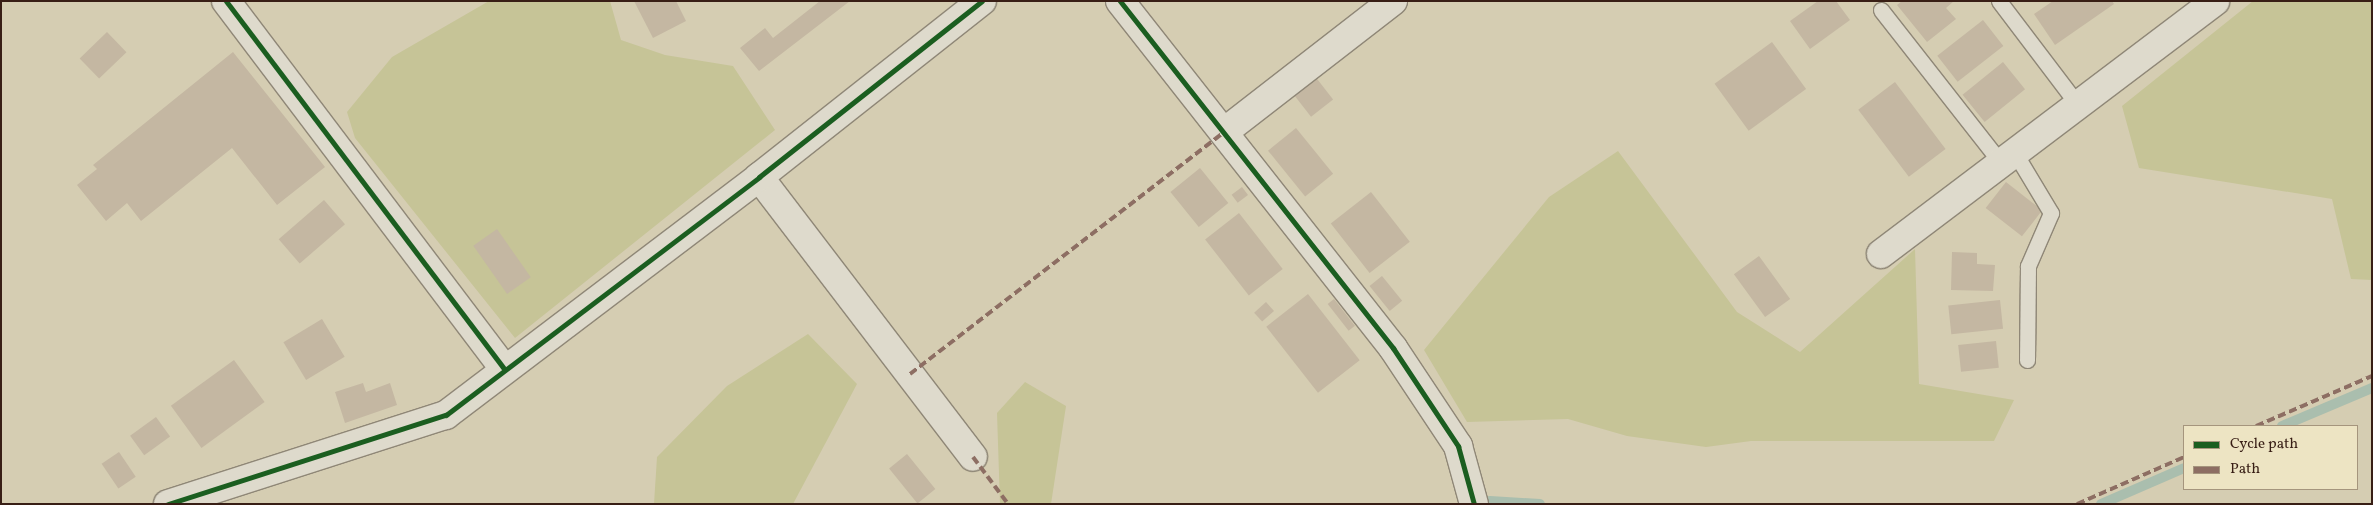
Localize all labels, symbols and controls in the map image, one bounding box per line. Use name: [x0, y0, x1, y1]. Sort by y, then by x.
legend: [2183, 425, 2358, 490]
text: Cycle path: [2230, 434, 2298, 455]
text: Path: [2230, 459, 2260, 480]

